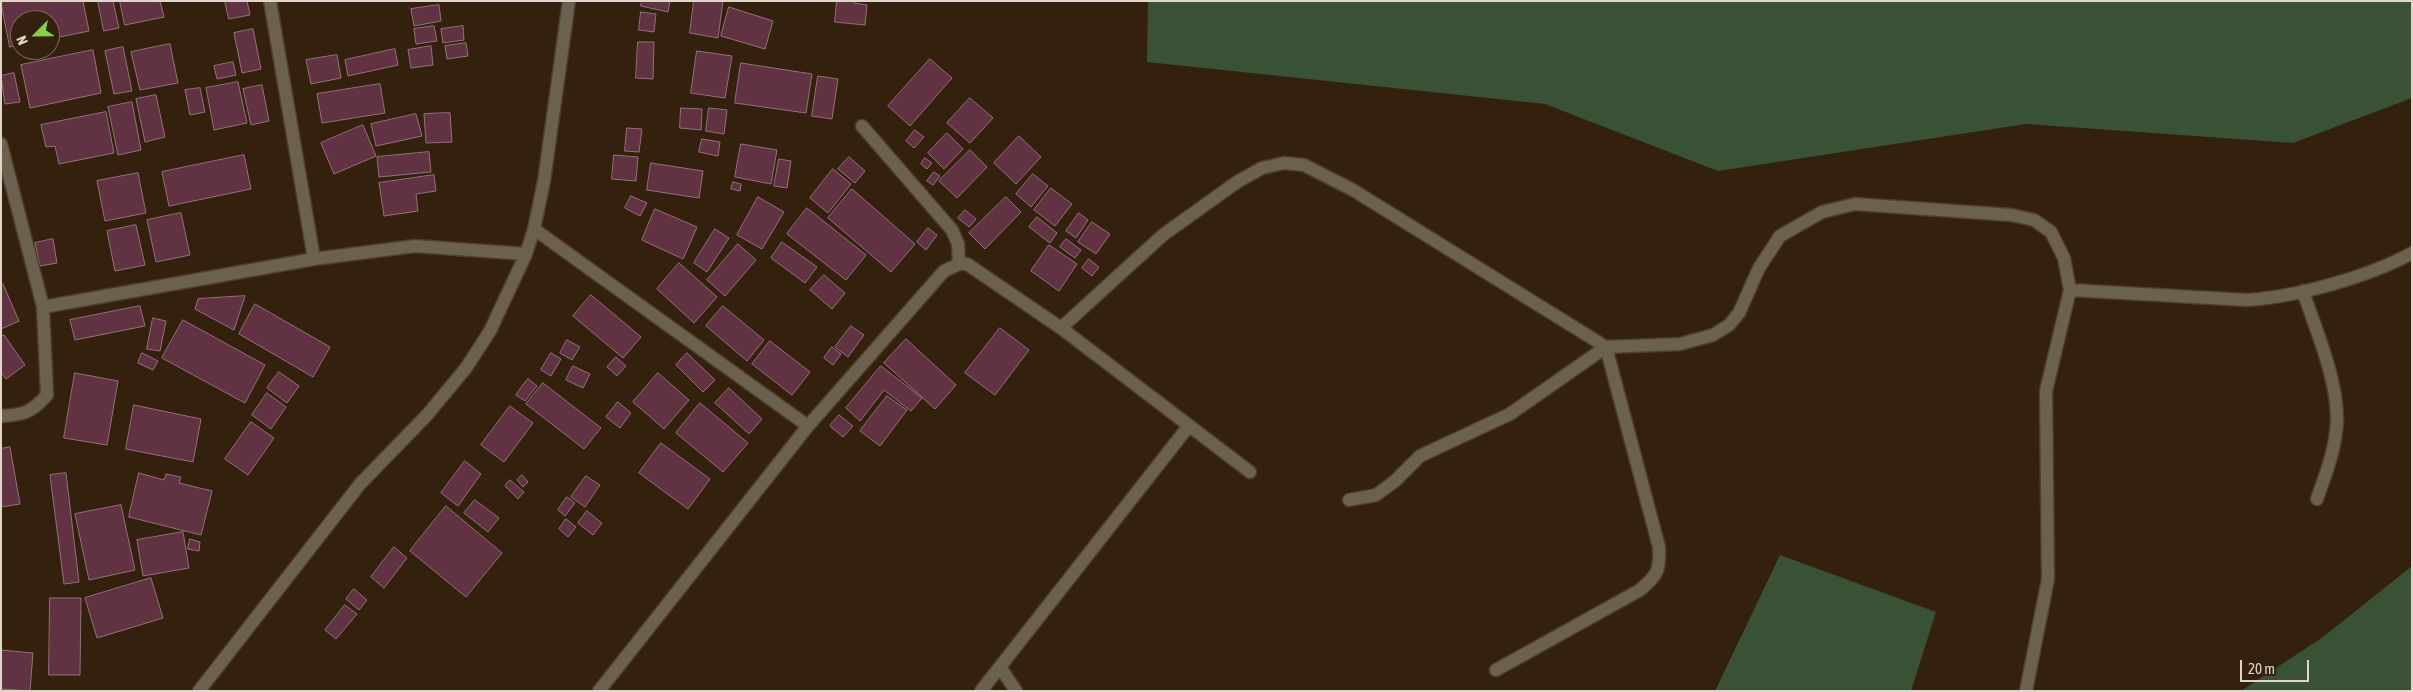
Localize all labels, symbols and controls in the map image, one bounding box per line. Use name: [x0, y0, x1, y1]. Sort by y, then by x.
north arrow: [10, 10, 60, 60]
text: N: [13, 34, 31, 47]
scale bar: [2243, 650, 2312, 682]
text: 20 m: [2248, 660, 2275, 677]

